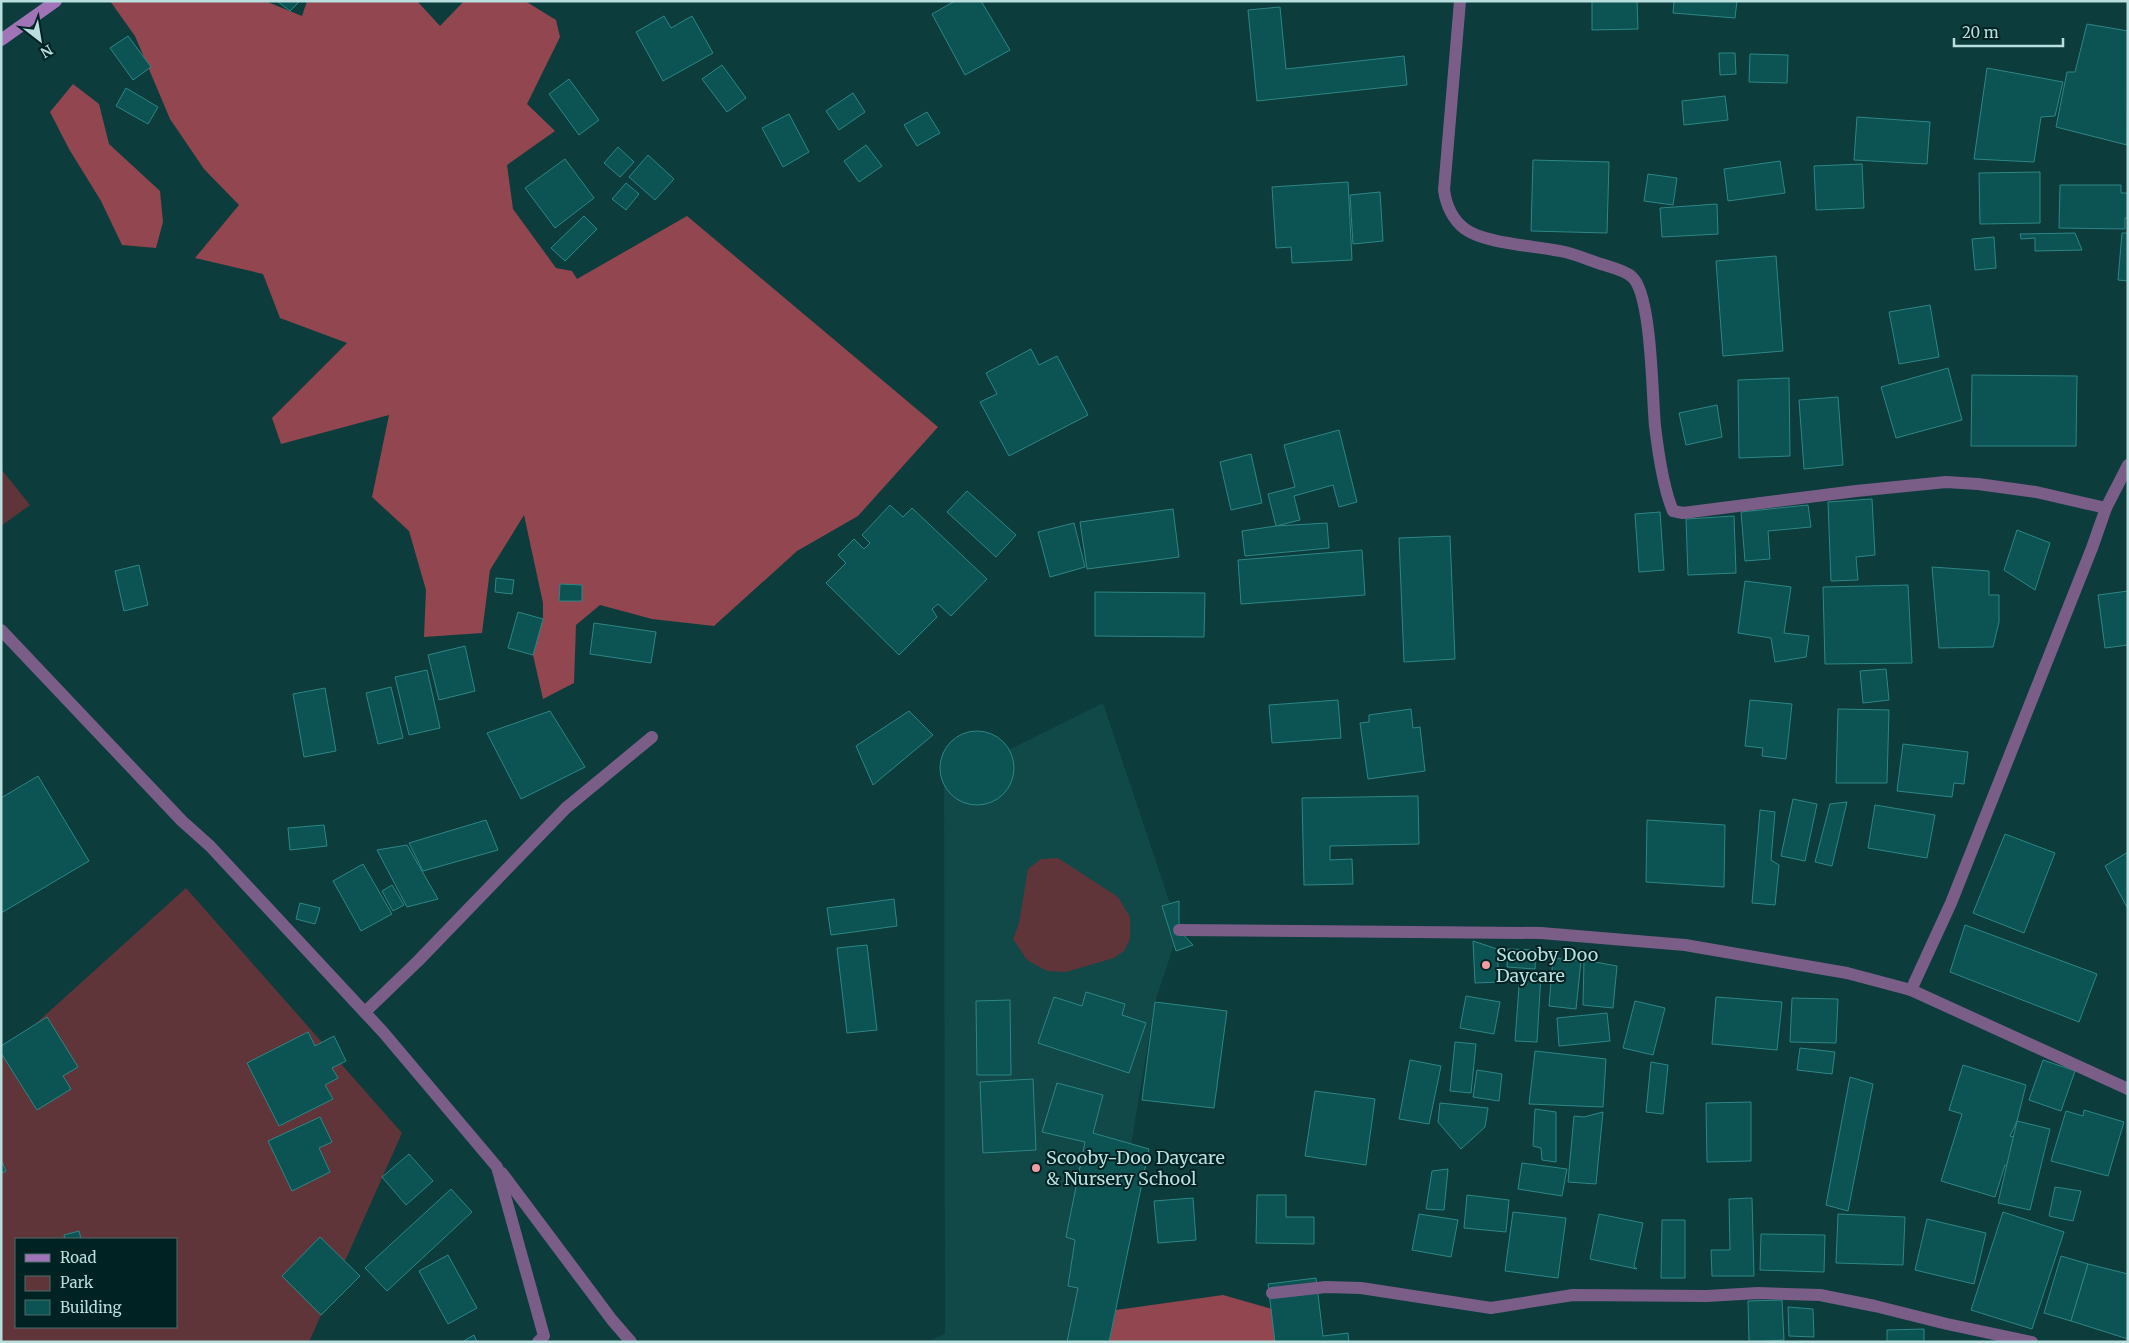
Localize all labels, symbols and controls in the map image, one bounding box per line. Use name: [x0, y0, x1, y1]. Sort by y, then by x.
north arrow: [15, 15, 65, 65]
scale bar: [1954, 15, 2063, 47]
text: 20 m: [1962, 23, 1999, 42]
text: N: [37, 41, 56, 62]
place label: Scooby Doo Daycare: [1496, 943, 1598, 987]
marker: Scooby Doo Daycare: [1480, 959, 1492, 971]
place label: Scooby-Doo Daycare & Nursery School: [1046, 1146, 1225, 1190]
marker: Scooby-Doo Daycare & Nursery School: [1030, 1162, 1042, 1174]
legend: [15, 1238, 178, 1328]
text: Road: [60, 1248, 96, 1267]
text: Park: [60, 1273, 94, 1292]
text: Building: [60, 1298, 122, 1317]

